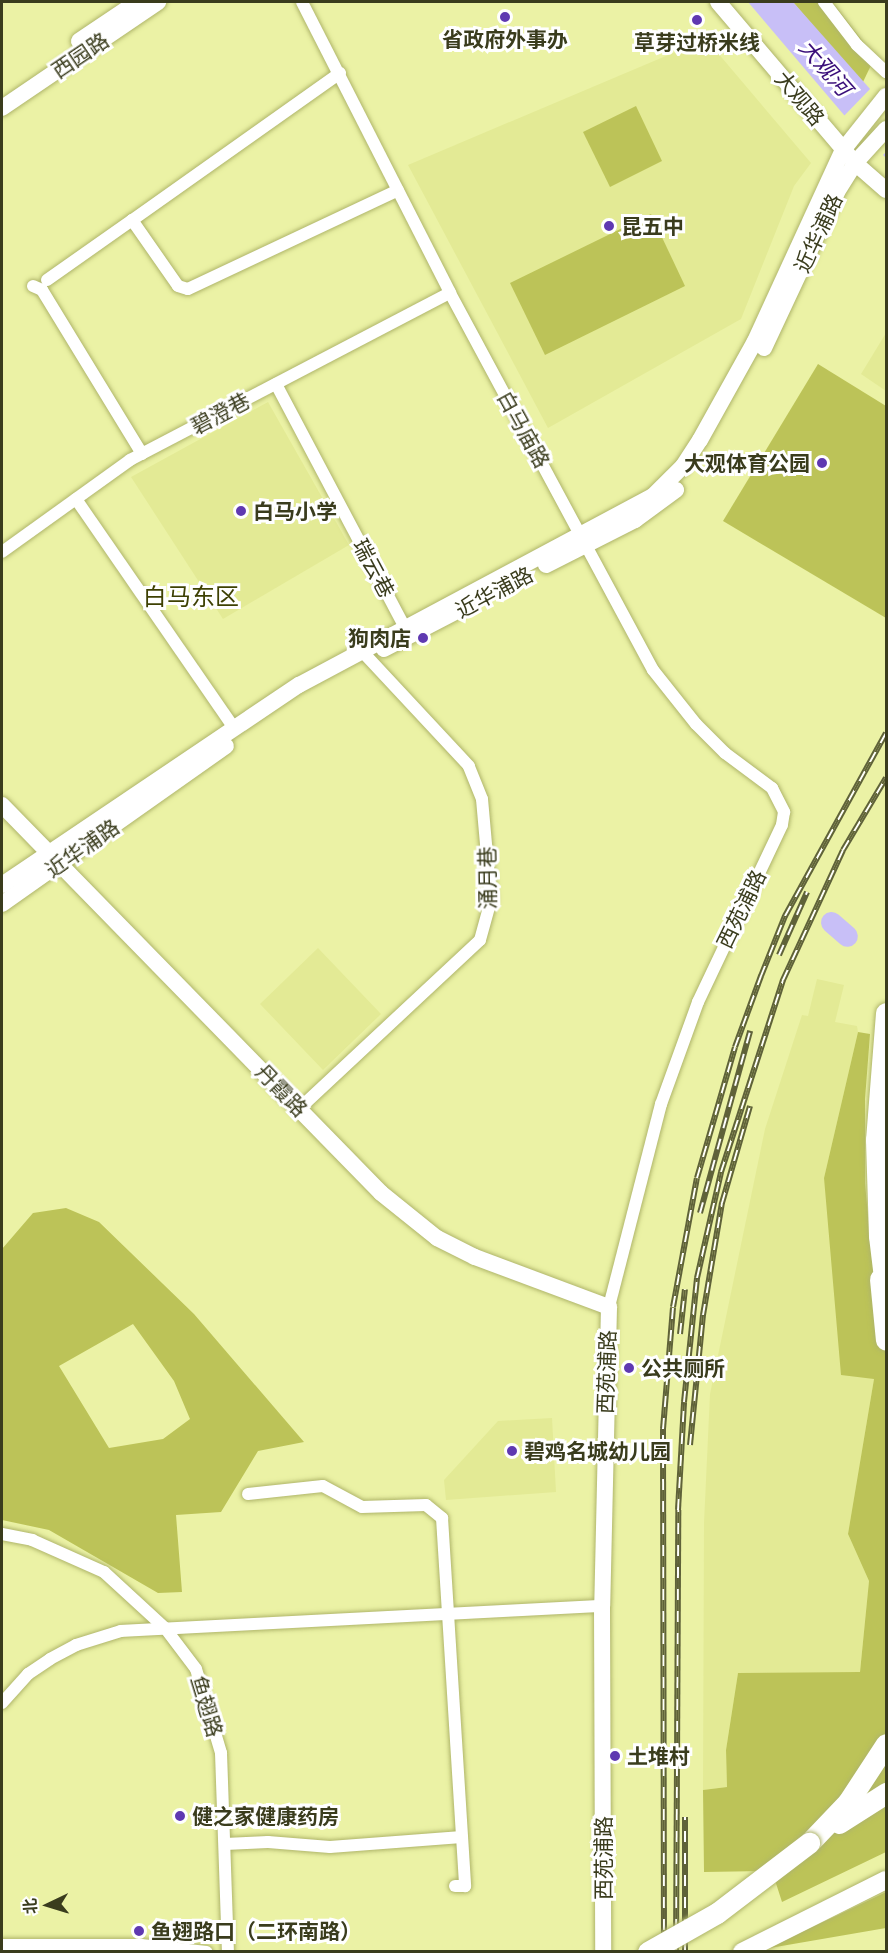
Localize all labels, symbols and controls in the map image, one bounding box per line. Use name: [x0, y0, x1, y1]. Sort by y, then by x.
marker: 省政府外事办: [498, 10, 512, 24]
marker: 草芽过桥米线: [690, 13, 704, 27]
place label: 省政府外事办: [442, 26, 568, 52]
street label: 西园路: [47, 27, 113, 83]
place label: 草芽过桥米线: [634, 29, 760, 55]
water label: 大观河: [793, 34, 857, 102]
street label: 大观路: [770, 66, 830, 130]
street label: 近华浦路: [789, 190, 847, 276]
place label: 昆五中: [621, 213, 684, 239]
marker: 昆五中: [602, 219, 616, 233]
street label: 白马庙路: [493, 386, 555, 472]
street label: 碧澄巷: [186, 387, 254, 439]
place label: 大观体育公园: [684, 450, 810, 476]
marker: 大观体育公园: [815, 456, 829, 470]
place label: 白马小学: [253, 498, 337, 524]
marker: 白马小学: [234, 504, 248, 518]
street label: 瑞云巷: [348, 534, 400, 602]
street label: 近华浦路: [451, 561, 537, 623]
district label: 白马东区: [143, 583, 239, 611]
place label: 狗肉店: [348, 625, 411, 651]
marker: 狗肉店: [416, 631, 430, 645]
street label: 近华浦路: [40, 814, 124, 882]
street label: 涌月巷: [474, 846, 500, 910]
street label: 西苑浦路: [711, 866, 771, 952]
street label: 丹霞路: [251, 1059, 313, 1121]
street label: 西苑浦路: [592, 1330, 620, 1414]
place label: 公共厕所: [641, 1355, 725, 1381]
marker: 公共厕所: [622, 1361, 636, 1375]
place label: 碧鸡名城幼儿园: [524, 1438, 671, 1464]
marker: 碧鸡名城幼儿园: [505, 1444, 519, 1458]
street label: 鱼翅路: [186, 1672, 228, 1740]
place label: 土堆村: [627, 1743, 690, 1769]
marker: 土堆村: [608, 1749, 622, 1763]
place label: 健之家健康药房: [192, 1803, 339, 1829]
marker: 健之家健康药房: [173, 1809, 187, 1823]
street label: 西苑浦路: [590, 1816, 616, 1900]
north arrow: [18, 1875, 78, 1935]
text: 北: [21, 1898, 40, 1915]
place label: 鱼翅路口（二环南路）: [151, 1918, 361, 1944]
marker: 鱼翅路口（二环南路）: [132, 1924, 146, 1938]

